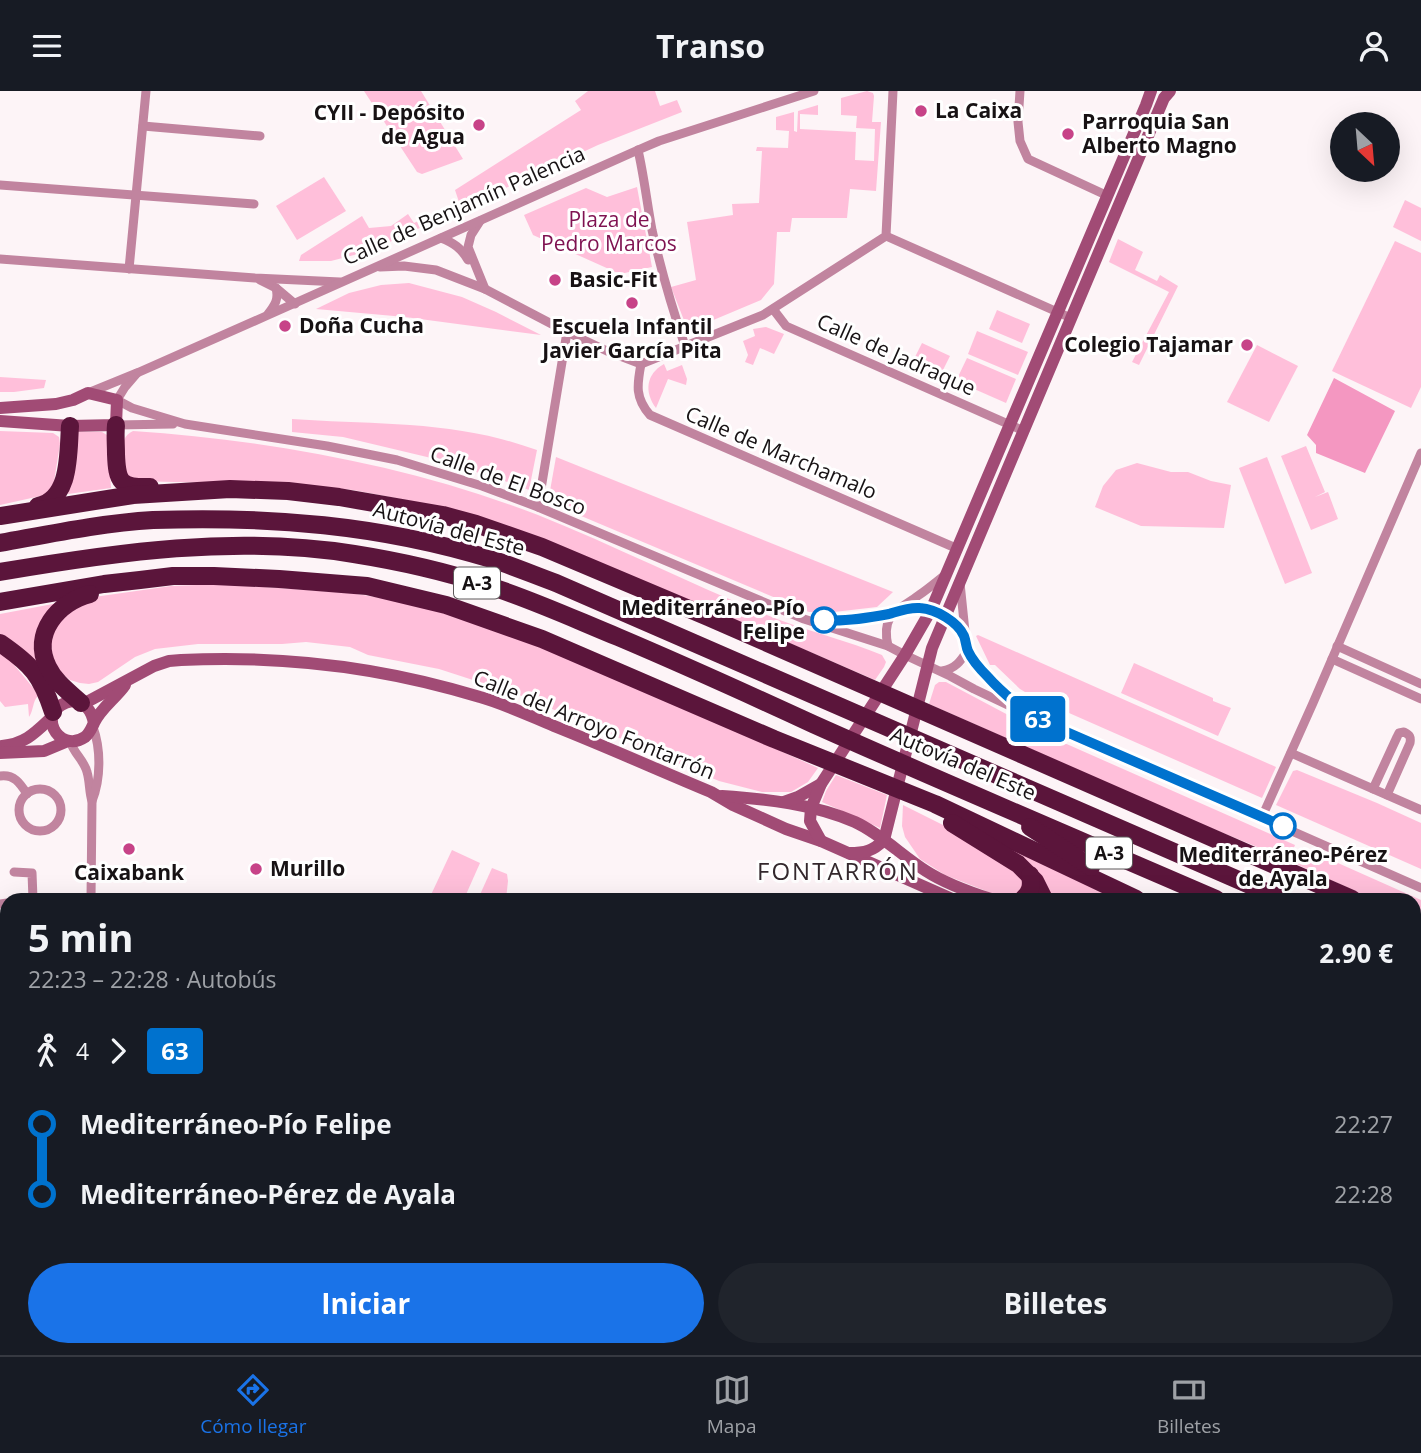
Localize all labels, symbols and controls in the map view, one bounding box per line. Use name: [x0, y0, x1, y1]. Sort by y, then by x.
text: Transo: [656, 24, 765, 67]
icon: menu: [28, 27, 66, 65]
icon: person: [1355, 27, 1393, 65]
place label: La Caixa: [935, 96, 1022, 124]
place label: CYII - Depósito de Agua: [314, 98, 465, 150]
marker: La Caixa: [913, 103, 929, 119]
place label: Parroquia San Alberto Magno: [1082, 107, 1237, 159]
north arrow: [1330, 112, 1400, 182]
map controls: [1330, 112, 1400, 182]
marker: CYII - Depósito de Agua: [471, 117, 487, 133]
marker: Parroquia San Alberto Magno: [1060, 126, 1076, 142]
street label: Calle de Benjamín Palencia: [338, 139, 589, 271]
park label: Plaza de Pedro Marcos: [541, 205, 677, 257]
place label: Basic-Fit: [569, 265, 657, 293]
marker: Basic-Fit: [547, 272, 563, 288]
marker: Escuela Infantil Javier García Pita: [624, 295, 640, 311]
street label: Calle de Jadraque: [813, 307, 980, 402]
place label: Doña Cucha: [299, 311, 424, 339]
place label: Escuela Infantil Javier García Pita: [540, 312, 722, 364]
marker: Doña Cucha: [277, 318, 293, 334]
place label: Colegio Tajamar: [1064, 330, 1233, 358]
marker: Colegio Tajamar: [1239, 337, 1255, 353]
street label: Calle de Marchamalo: [681, 399, 882, 505]
street label: Calle de El Bosco: [426, 439, 590, 521]
street label: Autovía del Este: [371, 494, 528, 562]
road number: A-3: [454, 568, 500, 599]
place label: Mediterráneo-Pío Felipe: [621, 593, 805, 645]
marker: Mediterráneo-Pío Felipe: [811, 607, 837, 633]
street label: Calle del Arroyo Fontarrón: [470, 663, 719, 785]
line badge: 63: [1006, 696, 1070, 742]
text: 63: [1024, 702, 1052, 735]
street label: Autovía del Este: [886, 720, 1040, 806]
marker: Mediterráneo-Pérez de Ayala: [1270, 813, 1296, 839]
road number: A-3: [1086, 838, 1132, 869]
place label: Mediterráneo-Pérez de Ayala: [1179, 840, 1387, 892]
marker: Caixabank: [121, 841, 137, 857]
place label: Murillo: [270, 854, 345, 882]
district label: FONTARRÓN: [757, 854, 919, 887]
place label: Caixabank: [74, 858, 185, 886]
marker: Murillo: [248, 861, 264, 877]
text: 5 min: [28, 911, 133, 963]
text: 2.90 €: [1319, 935, 1393, 971]
text: 22:23 – 22:28 · Autobús: [28, 963, 277, 995]
icon: walk: [28, 1032, 66, 1070]
icon: forward: [99, 1032, 137, 1070]
text: 63: [161, 1034, 189, 1067]
text: 4: [76, 1035, 89, 1067]
text: Mediterráneo-Pío Felipe: [80, 1106, 392, 1142]
text: 22:27: [1334, 1108, 1393, 1140]
text: Mediterráneo-Pérez de Ayala: [80, 1176, 456, 1212]
text: 22:28: [1334, 1178, 1393, 1210]
button: Iniciar: [28, 1263, 704, 1343]
button: Billetes: [718, 1263, 1393, 1343]
tab: Cómo llegar: [200, 1371, 306, 1439]
tab: Mapa: [707, 1371, 757, 1439]
tab: Billetes: [1157, 1371, 1221, 1439]

